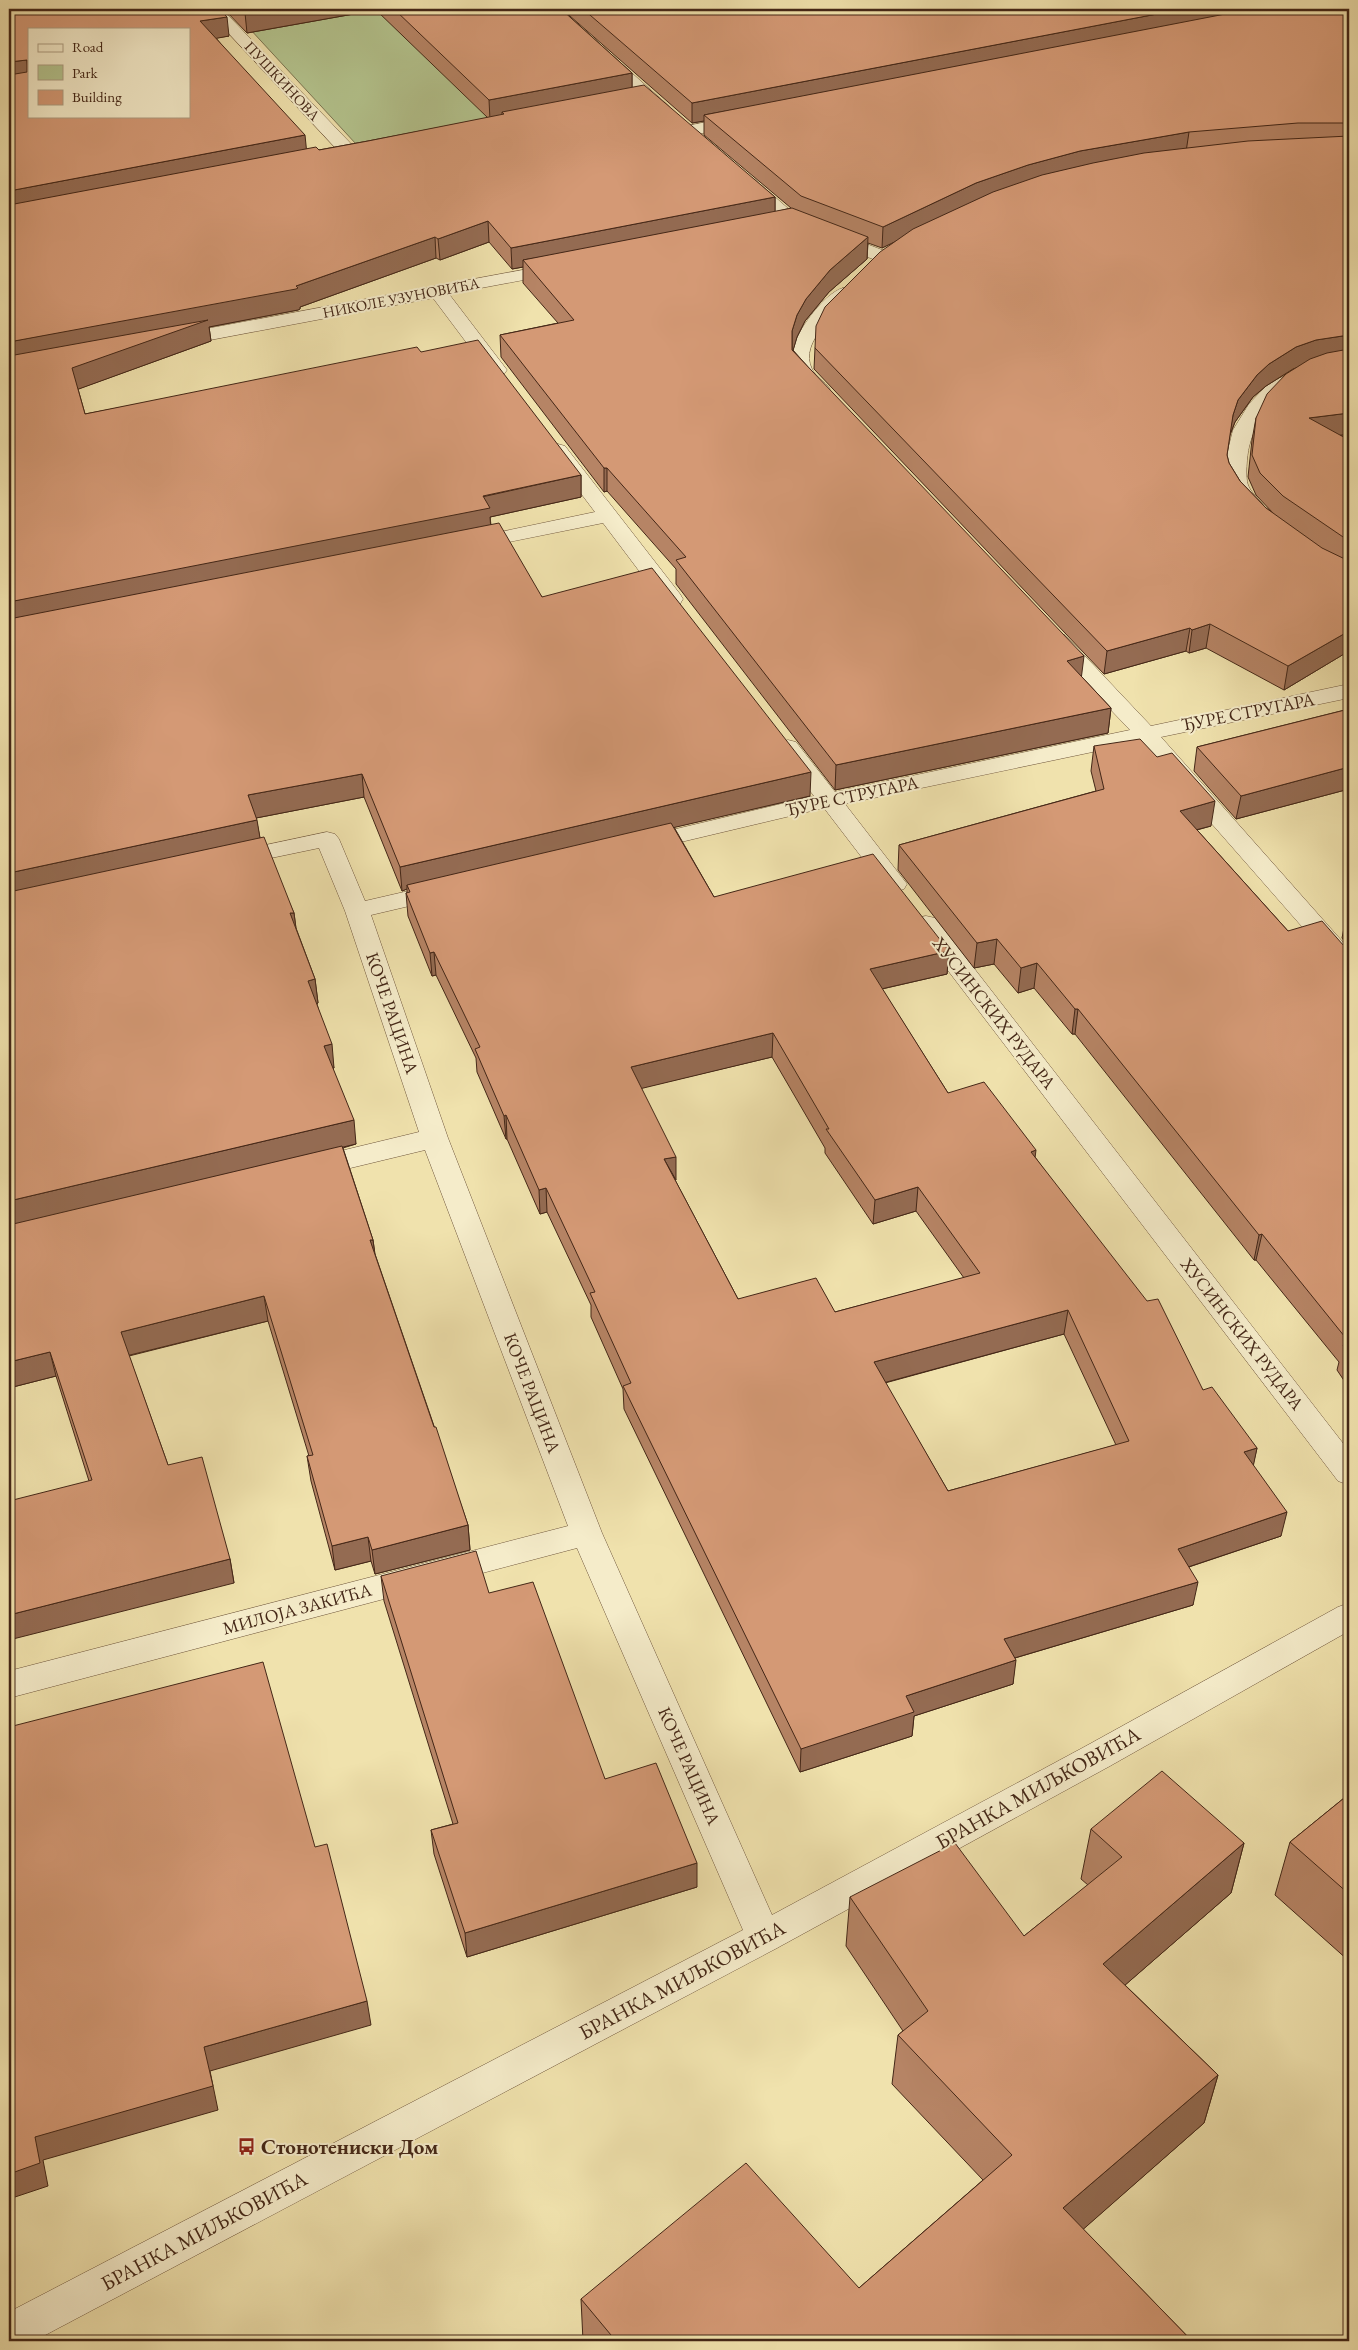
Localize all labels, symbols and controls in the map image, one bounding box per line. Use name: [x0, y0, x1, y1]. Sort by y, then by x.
legend: [28, 28, 190, 118]
text: Road: [72, 37, 104, 56]
street label: ПУШКИНОВА: [241, 37, 325, 125]
text: Park: [72, 63, 99, 82]
text: Building: [72, 87, 122, 106]
street label: НИКОЛЕ УЗУНОВИЋА: [321, 273, 481, 322]
street label: ЂУРЕ СТРУГАРА: [1179, 687, 1317, 736]
street label: ЂУРЕ СТРУГАРА: [783, 770, 921, 821]
street label: ХУСИНСКИХ РУДАРА: [927, 931, 1061, 1094]
street label: КОЧЕ РАЦИНА: [361, 949, 424, 1077]
street label: ХУСИНСКИХ РУДАРА: [1175, 1252, 1309, 1415]
street label: КОЧЕ РАЦИНА: [499, 1329, 566, 1457]
street label: МИЛОЈА ЗАКИЋА: [220, 1577, 375, 1639]
street label: КОЧЕ РАЦИНА: [653, 1703, 726, 1829]
street label: БРАНКА МИЉКОВИЋА: [931, 1720, 1145, 1855]
street label: БРАНКА МИЉКОВИЋА: [574, 1913, 790, 2046]
place label: Стонотениски Дом: [261, 2133, 439, 2160]
bus stop icon: Стонотениски Дом: [237, 2137, 257, 2157]
street label: БРАНКА МИЉКОВИЋА: [96, 2164, 312, 2297]

